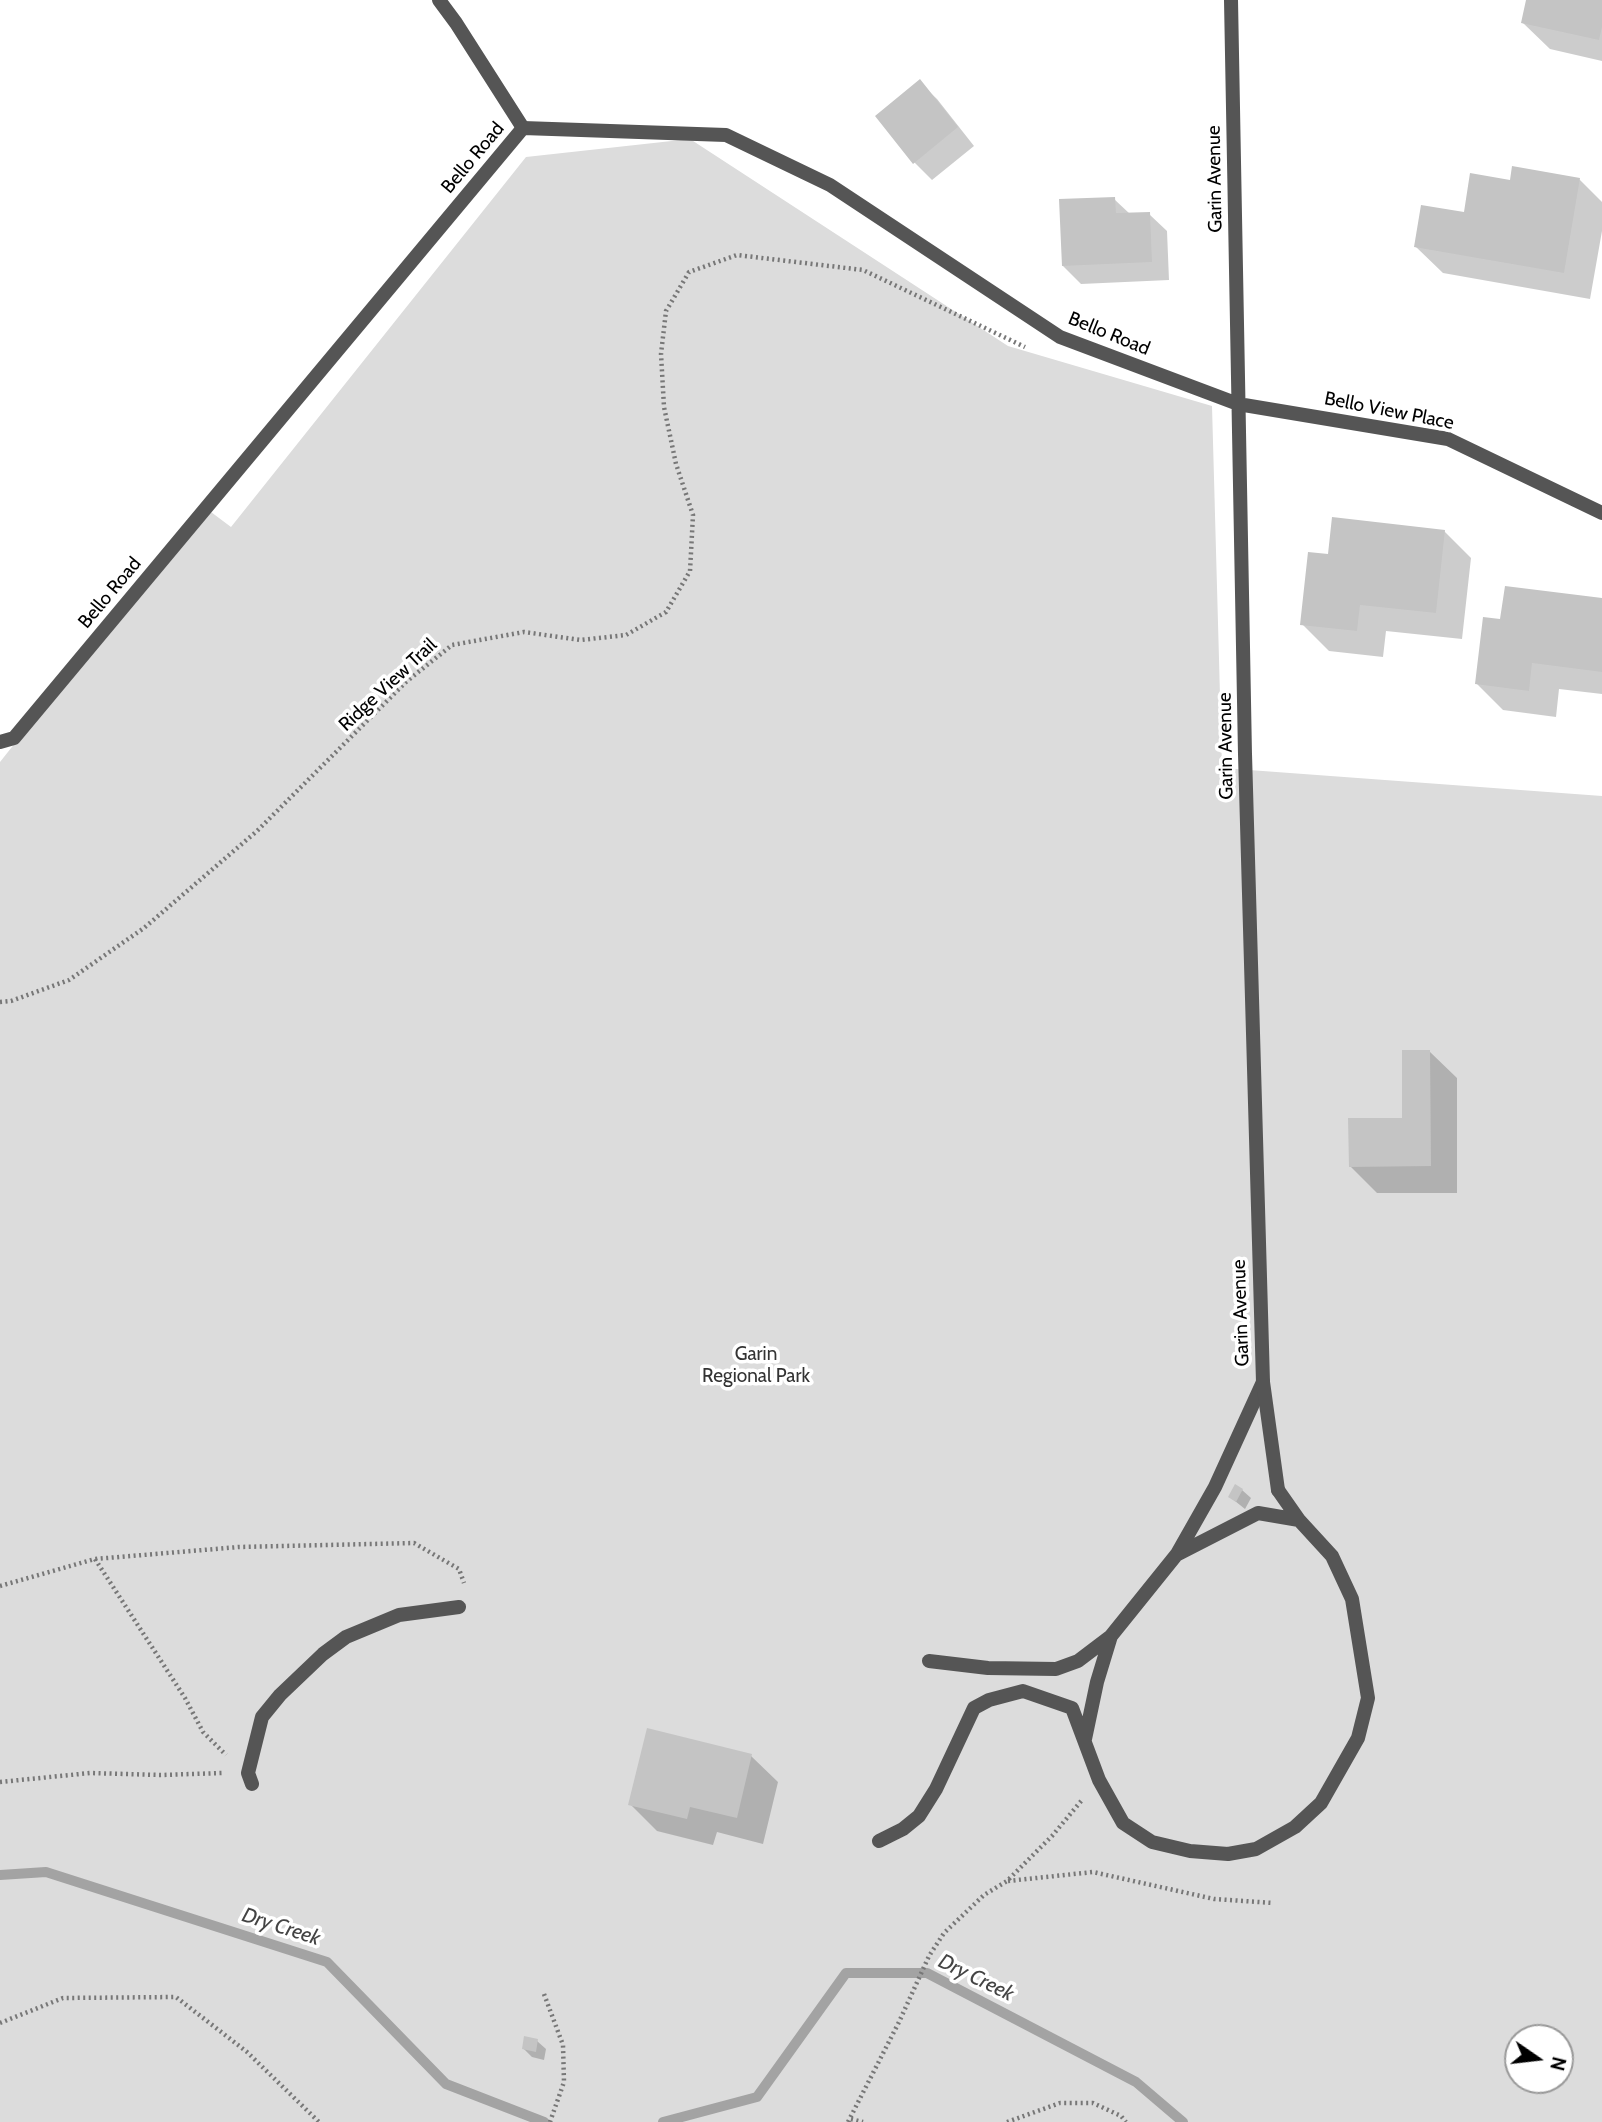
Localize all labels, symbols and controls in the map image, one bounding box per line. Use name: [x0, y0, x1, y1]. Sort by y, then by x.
street label: Bello Road: [437, 118, 509, 198]
street label: Garin Avenue: [1203, 125, 1227, 233]
street label: Bello Road: [1065, 307, 1153, 361]
street label: Bello View Place: [1322, 387, 1456, 435]
street label: Bello Road: [74, 553, 146, 633]
street label: Ridge View Trail: [334, 634, 442, 736]
street label: Garin Avenue: [1214, 692, 1238, 800]
street label: Garin Avenue: [1228, 1259, 1254, 1367]
park label: Garin Regional Park: [702, 1343, 810, 1387]
water label: Dry Creek: [239, 1903, 323, 1951]
water label: Dry Creek: [934, 1949, 1018, 2007]
north arrow: [1504, 2024, 1574, 2094]
text: N: [1545, 2054, 1571, 2073]

